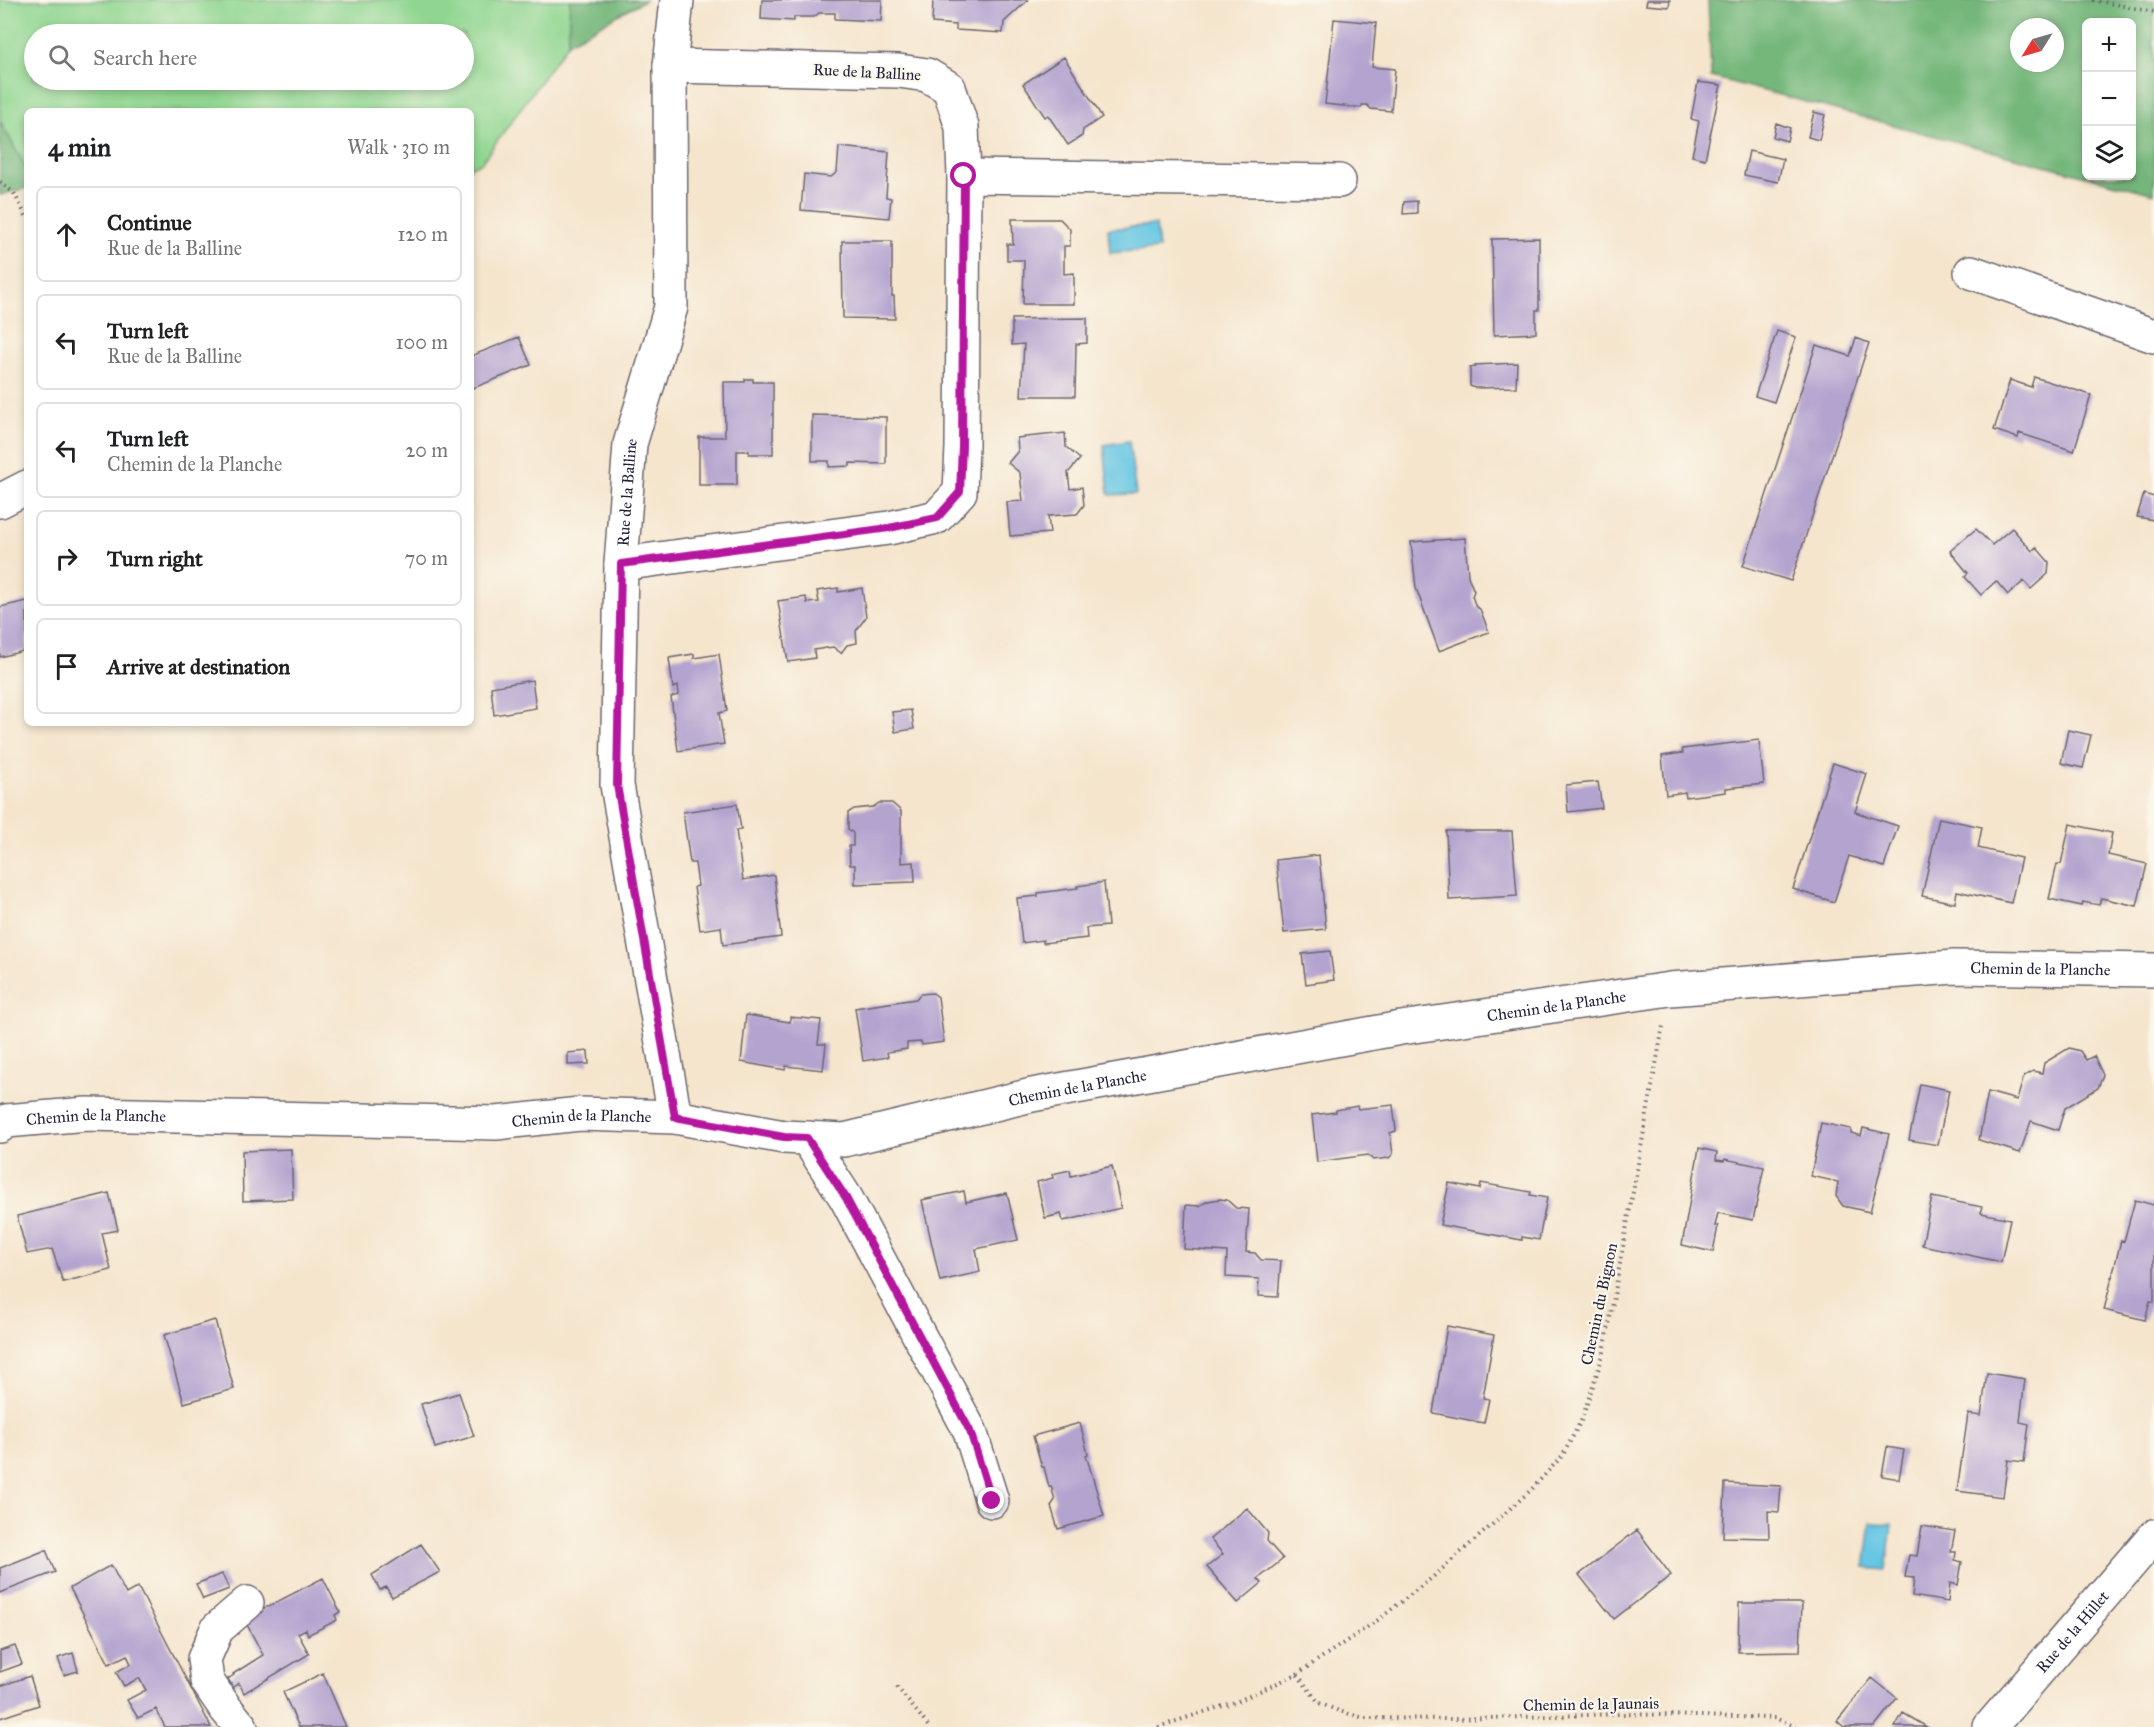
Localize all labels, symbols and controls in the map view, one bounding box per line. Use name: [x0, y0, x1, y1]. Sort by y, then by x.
north arrow: [2010, 18, 2064, 72]
map controls: [2082, 18, 2136, 180]
button: +: [2082, 18, 2136, 72]
search box: [24, 24, 474, 90]
icon: search: [45, 41, 78, 74]
text: Search here: [93, 44, 197, 71]
street label: Rue de la Balline: [813, 60, 922, 84]
button: −: [2082, 72, 2136, 126]
button: layers: [2082, 126, 2136, 180]
text: 4 min: [48, 131, 111, 163]
text: Walk · 310 m: [347, 135, 450, 159]
route start: [950, 162, 976, 188]
text: Continue: [107, 209, 192, 236]
icon: ahead: [50, 218, 83, 251]
text: 120 m: [397, 222, 448, 246]
text: Rue de la Balline: [107, 236, 242, 260]
text: Turn left: [107, 317, 189, 344]
icon: left: [50, 326, 83, 359]
text: 100 m: [396, 330, 448, 354]
text: Rue de la Balline: [107, 344, 242, 368]
text: Turn left: [107, 425, 189, 452]
icon: left: [50, 434, 83, 467]
street label: Rue de la Balline: [613, 436, 641, 547]
text: 20 m: [405, 438, 448, 462]
text: Chemin de la Planche: [107, 452, 282, 476]
icon: right: [50, 542, 83, 575]
text: Turn right: [107, 545, 203, 572]
text: 70 m: [405, 546, 448, 570]
icon: arrive: [50, 650, 83, 683]
text: Arrive at destination: [107, 653, 290, 680]
street label: Chemin de la Planche: [1970, 958, 2111, 979]
street label: Chemin de la Planche: [1486, 986, 1628, 1025]
street label: Chemin de la Planche: [1006, 1065, 1148, 1110]
street label: Chemin de la Planche: [25, 1104, 167, 1129]
street label: Chemin de la Planche: [511, 1104, 652, 1131]
street label: Chemin du Bignon: [1577, 1241, 1622, 1367]
route end: [978, 1487, 1004, 1513]
street label: Rue de la Hillet: [2032, 1586, 2113, 1676]
street label: Chemin de la Jaunais: [1523, 1693, 1659, 1716]

